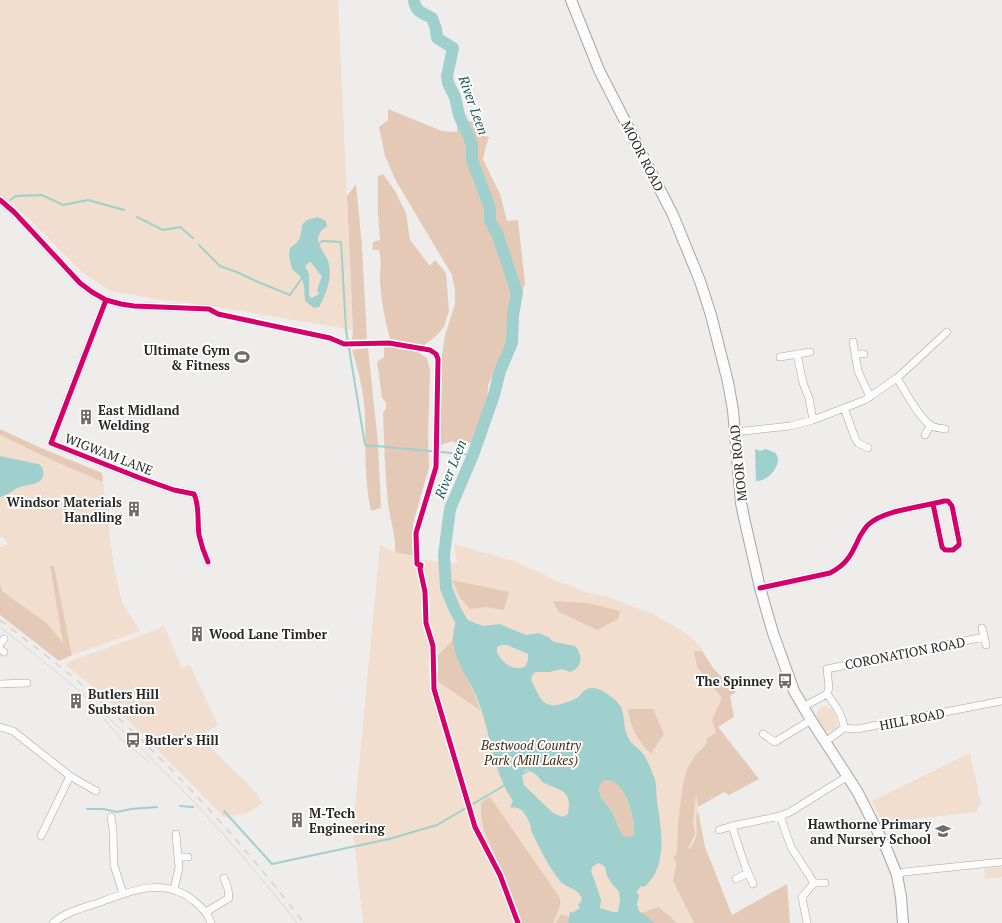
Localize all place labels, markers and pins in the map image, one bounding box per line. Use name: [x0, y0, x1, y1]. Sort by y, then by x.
place label: Ultimate Gym & Fitness: [144, 341, 230, 374]
sports icon: Ultimate Gym & Fitness: [233, 348, 251, 366]
place label: East Midland Welding: [98, 401, 180, 434]
building icon: East Midland Welding: [77, 408, 95, 426]
place label: Windsor Materials Handling: [7, 493, 123, 526]
building icon: Windsor Materials Handling: [125, 500, 143, 518]
building icon: Wood Lane Timber: [188, 625, 206, 643]
place label: Wood Lane Timber: [209, 625, 327, 643]
place label: The Spinney: [696, 672, 774, 690]
bus stop icon: The Spinney: [776, 672, 794, 690]
place label: Butlers Hill Substation: [88, 685, 159, 718]
building icon: Butlers Hill Substation: [67, 692, 85, 710]
bus stop icon: Butler's Hill: [124, 731, 142, 749]
place label: Butler's Hill: [145, 731, 219, 749]
place label: M-Tech Engineering: [309, 804, 385, 837]
building icon: M-Tech Engineering: [288, 811, 306, 829]
place label: Hawthorne Primary and Nursery School: [808, 815, 932, 848]
school or university icon: Hawthorne Primary and Nursery School: [934, 822, 952, 840]

